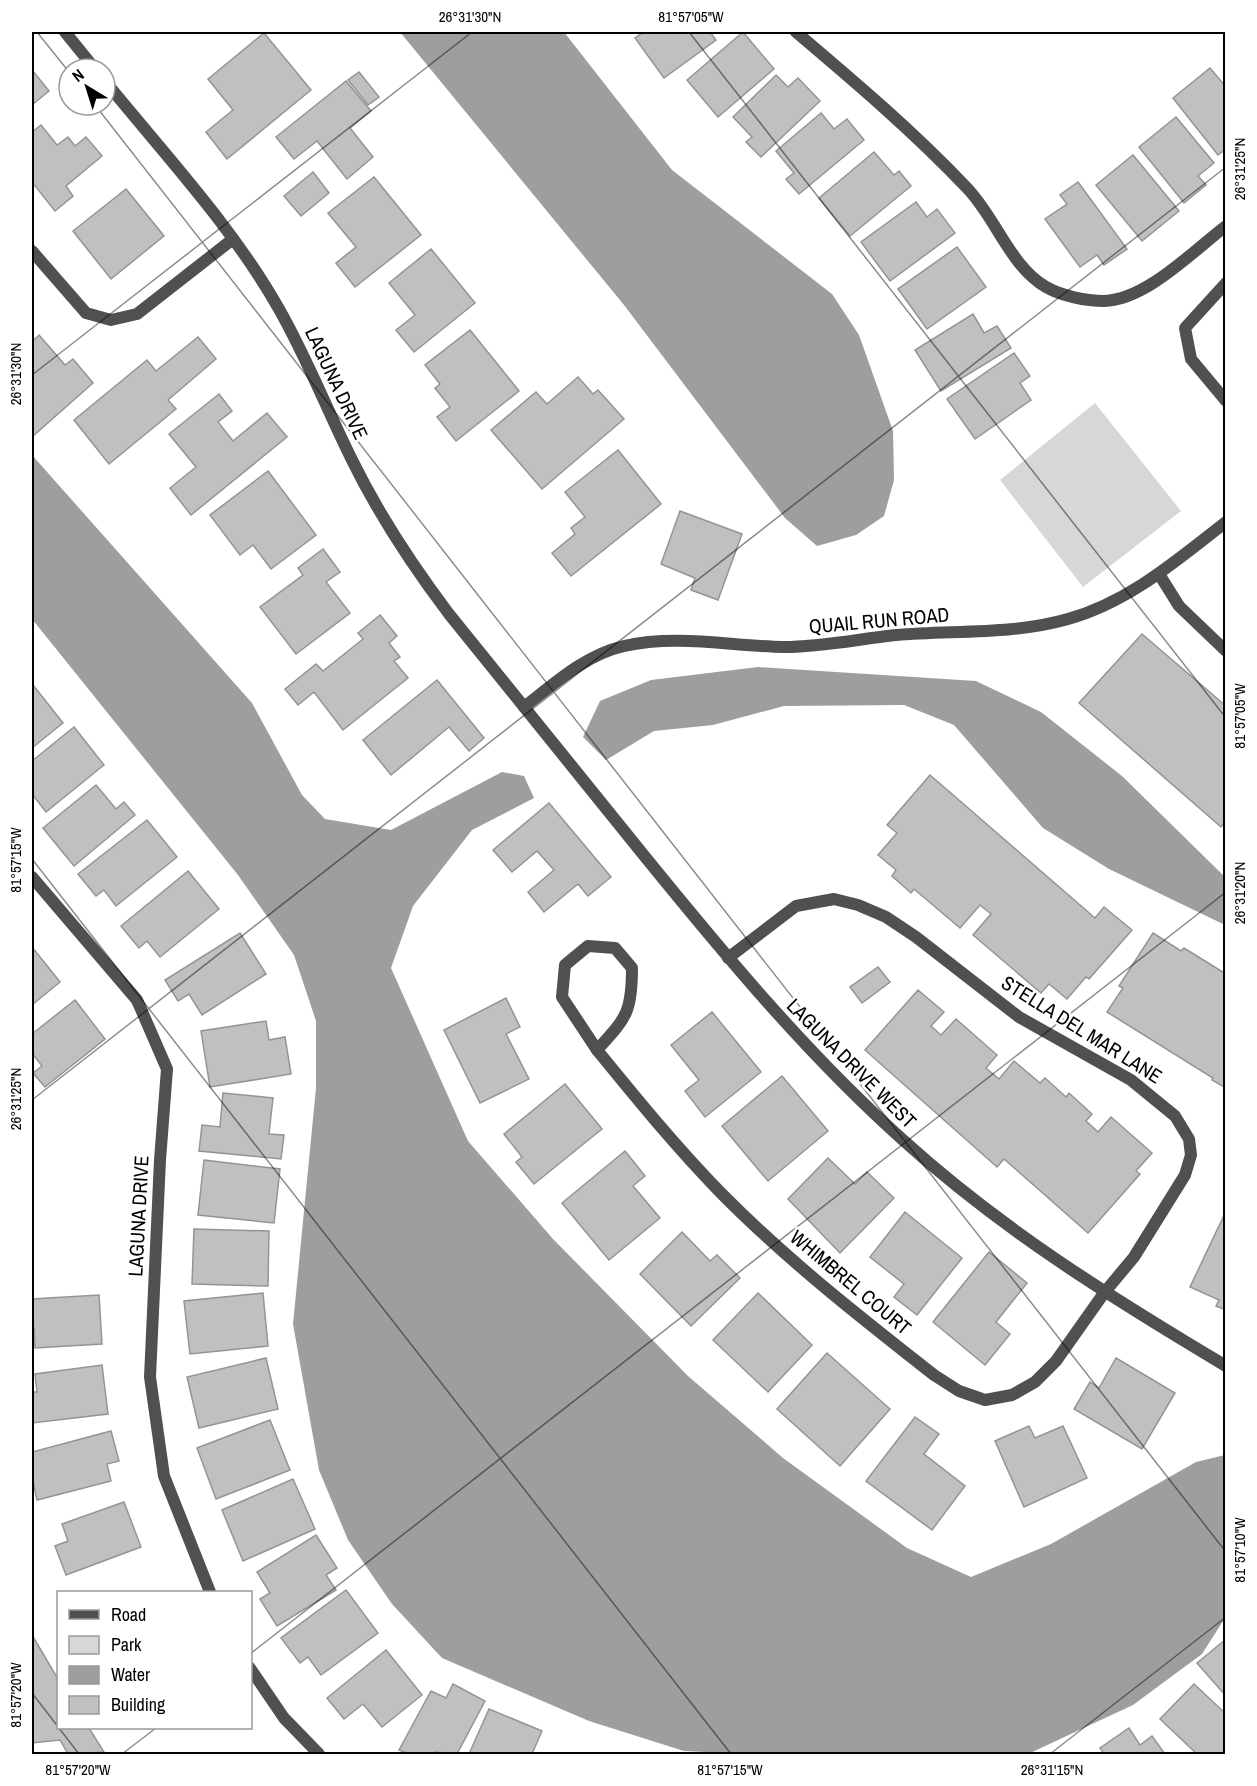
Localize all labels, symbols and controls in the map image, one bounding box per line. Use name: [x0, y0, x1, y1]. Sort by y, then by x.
text: 26°31'30"N: [439, 6, 501, 27]
text: 81°57'05"W: [658, 6, 724, 27]
north arrow: [57, 57, 117, 117]
text: N: [67, 64, 88, 87]
text: 26°31'25"N: [1229, 138, 1250, 200]
street label: LAGUNA DRIVE: [299, 322, 375, 444]
text: 26°31'30"N: [5, 343, 26, 405]
street label: QUAIL RUN ROAD: [808, 600, 950, 640]
text: 81°57'05"W: [1229, 683, 1250, 749]
text: 81°57'15"W: [5, 827, 26, 893]
text: 26°31'20"N: [1229, 862, 1250, 924]
street label: STELLA DEL MAR LANE: [997, 969, 1167, 1089]
street label: LAGUNA DRIVE WEST: [781, 992, 923, 1134]
text: 26°31'25"N: [5, 1068, 26, 1130]
street label: LAGUNA DRIVE: [121, 1155, 155, 1277]
street label: WHIMBREL COURT: [785, 1223, 917, 1341]
text: 81°57'10"W: [1229, 1517, 1250, 1583]
legend: [57, 1591, 252, 1729]
text: Road: [111, 1602, 146, 1627]
text: Park: [111, 1632, 142, 1657]
text: 81°57'20"W: [5, 1662, 26, 1728]
text: Water: [111, 1662, 150, 1687]
text: Building: [111, 1692, 166, 1717]
text: 81°57'20"W: [45, 1759, 111, 1780]
text: 81°57'15"W: [697, 1759, 763, 1780]
text: 26°31'15"N: [1021, 1759, 1083, 1780]

